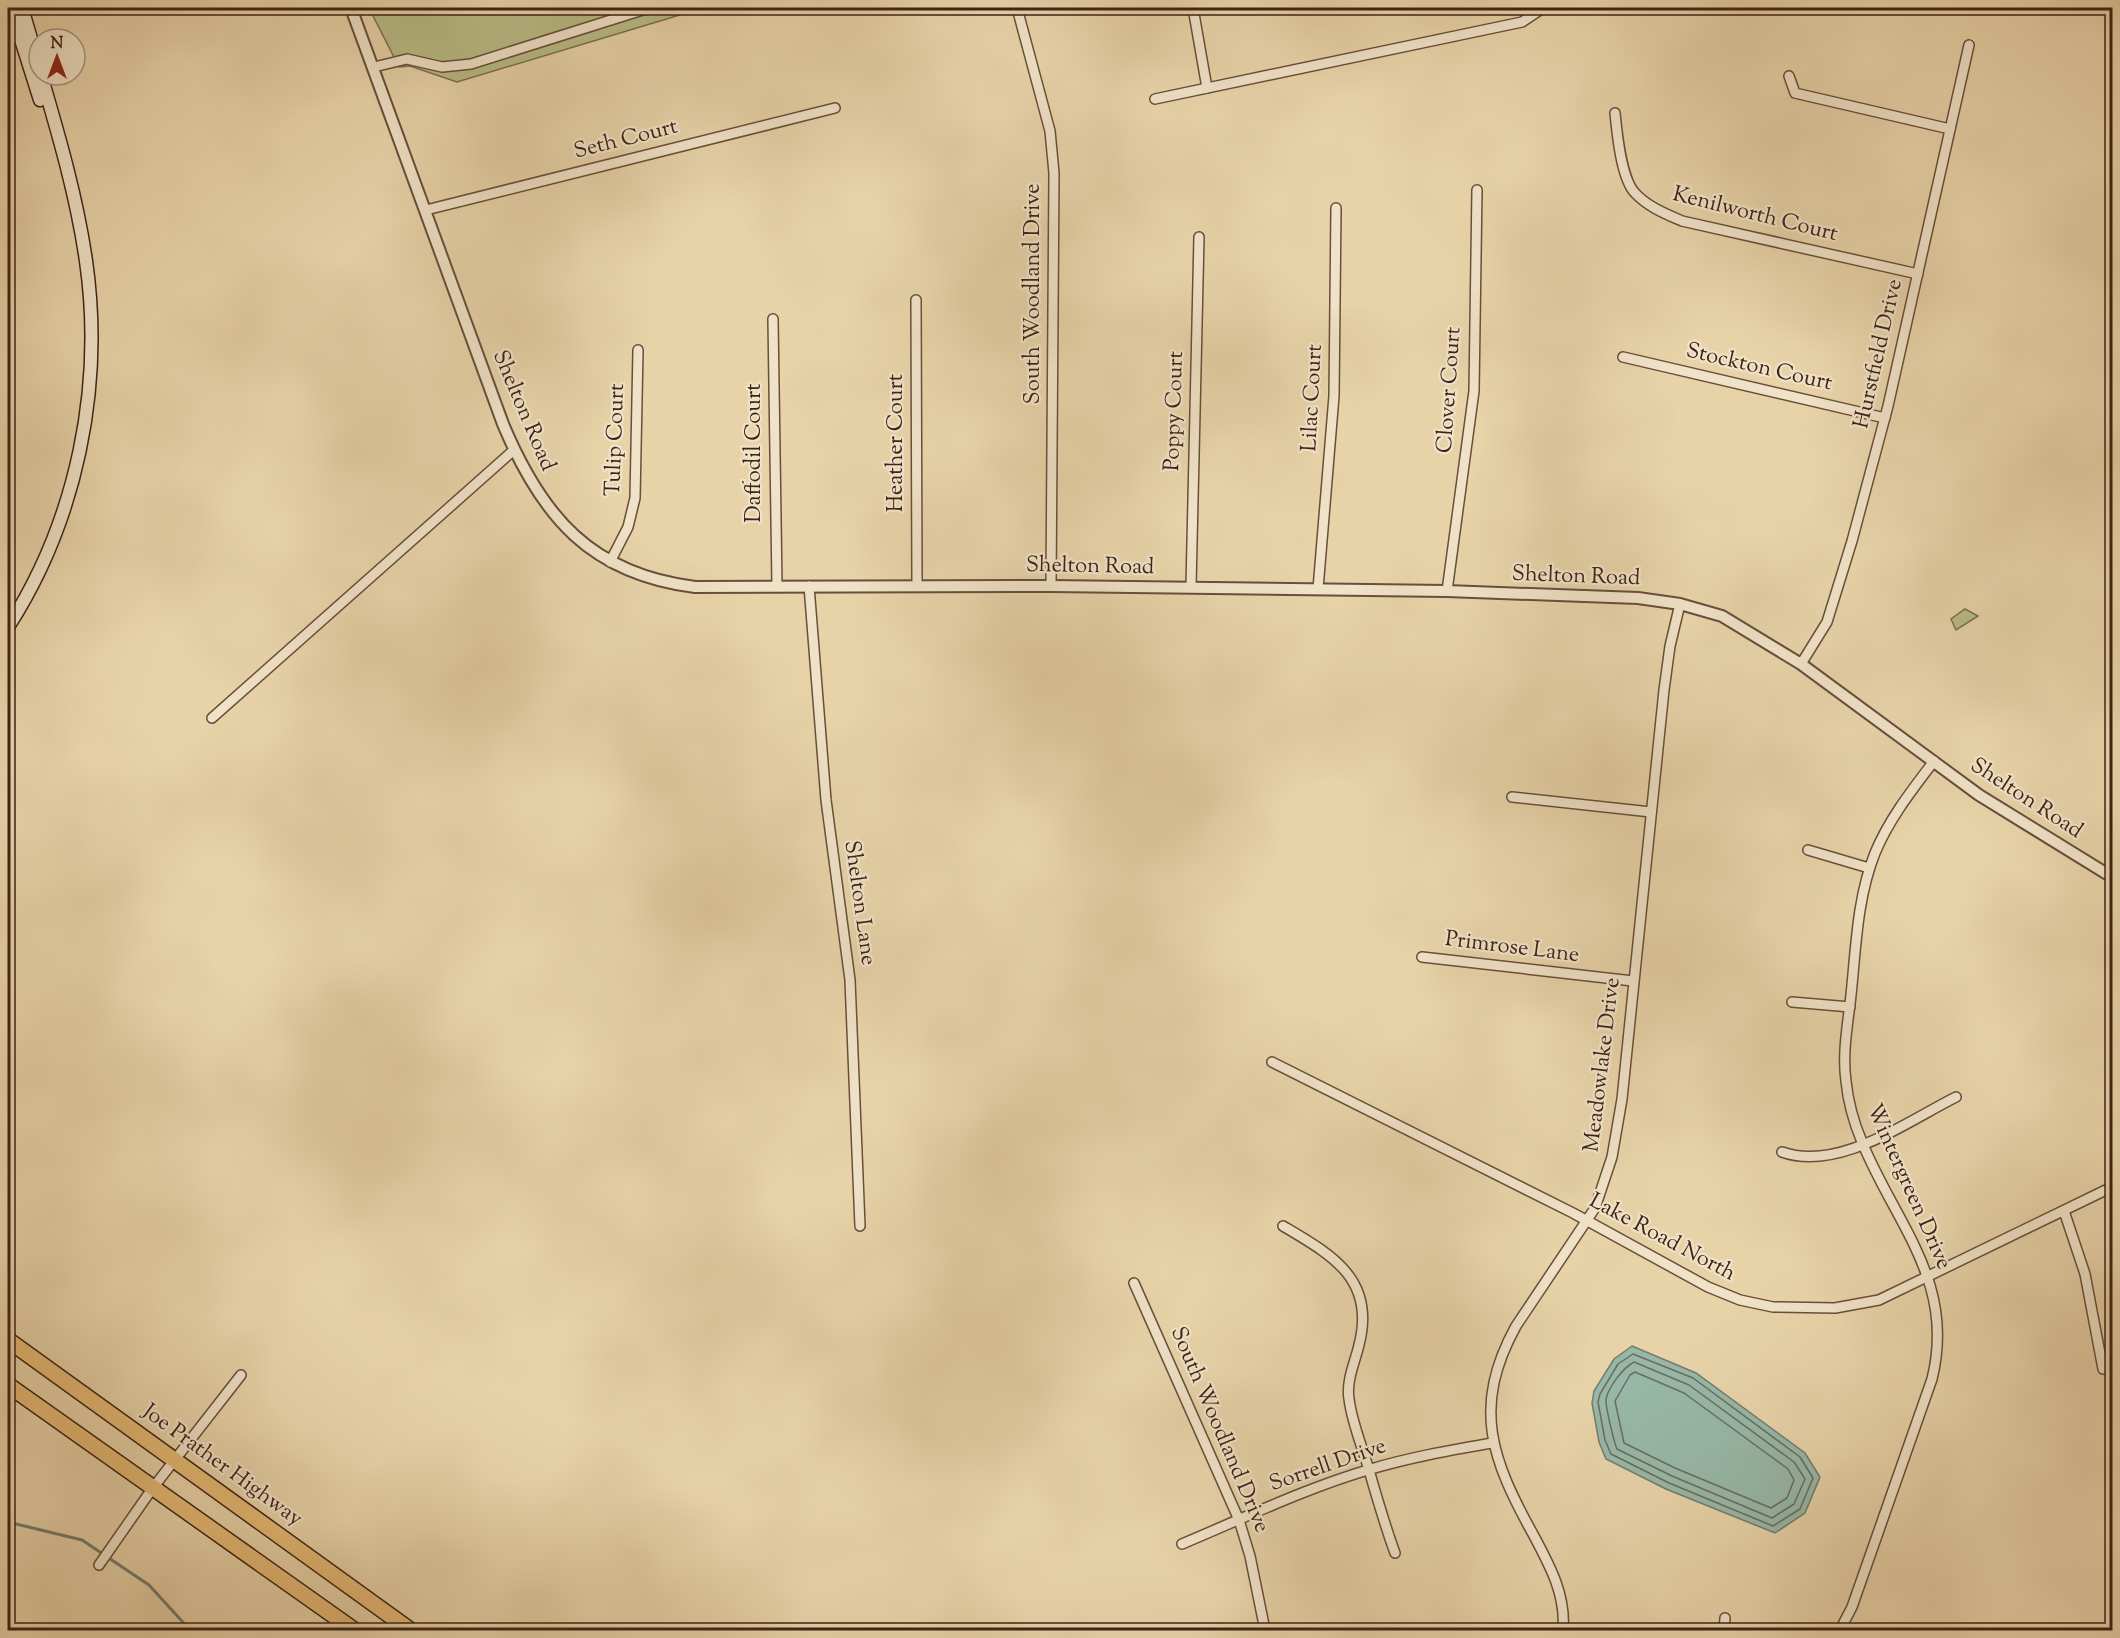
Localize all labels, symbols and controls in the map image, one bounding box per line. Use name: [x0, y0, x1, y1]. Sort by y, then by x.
north arrow: [27, 27, 87, 87]
text: N: [51, 33, 64, 56]
street label: Seth Court: [571, 112, 682, 168]
street label: Kenilworth Court: [1669, 179, 1841, 251]
street label: South Woodland Drive: [1018, 184, 1050, 404]
street label: Hurstfield Drive: [1846, 276, 1912, 432]
street label: Clover Court: [1430, 325, 1470, 454]
street label: Stockton Court: [1683, 336, 1836, 400]
street label: Lilac Court: [1294, 343, 1332, 453]
street label: Shelton Road: [483, 346, 563, 476]
street label: Poppy Court: [1157, 350, 1193, 472]
street label: Heather Court: [881, 373, 913, 512]
street label: Tulip Court: [598, 383, 634, 497]
street label: Daffodil Court: [739, 383, 771, 523]
street label: Shelton Road: [1025, 550, 1155, 584]
street label: Shelton Road: [1511, 559, 1641, 595]
street label: Shelton Road: [1963, 751, 2089, 847]
street label: Shelton Lane: [834, 839, 884, 967]
street label: Primrose Lane: [1443, 924, 1581, 972]
street label: Meadowlake Drive: [1576, 976, 1630, 1154]
street label: Wintergreen Drive: [1857, 1099, 1959, 1275]
street label: Lake Road North: [1583, 1186, 1741, 1290]
street label: South Woodland Drive: [1161, 1322, 1277, 1538]
street label: Joe Prather Highway: [134, 1396, 309, 1535]
street label: Sorrell Drive: [1265, 1431, 1391, 1501]

